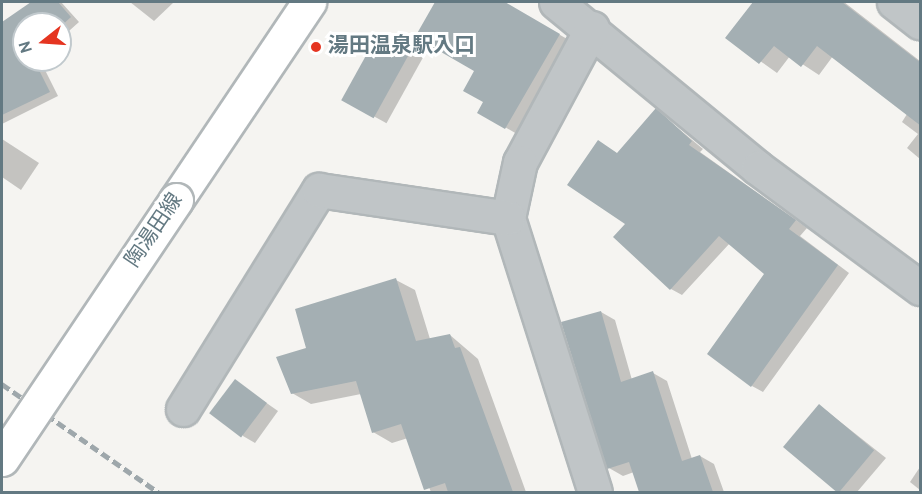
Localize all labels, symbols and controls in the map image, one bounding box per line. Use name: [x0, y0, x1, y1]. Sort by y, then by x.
north arrow: [12, 12, 72, 72]
place label: 湯田温泉駅入口: [328, 34, 475, 60]
text: N: [15, 38, 38, 55]
marker: 湯田温泉駅入口: [309, 40, 323, 54]
street label: 陶湯田線: [121, 189, 189, 273]

